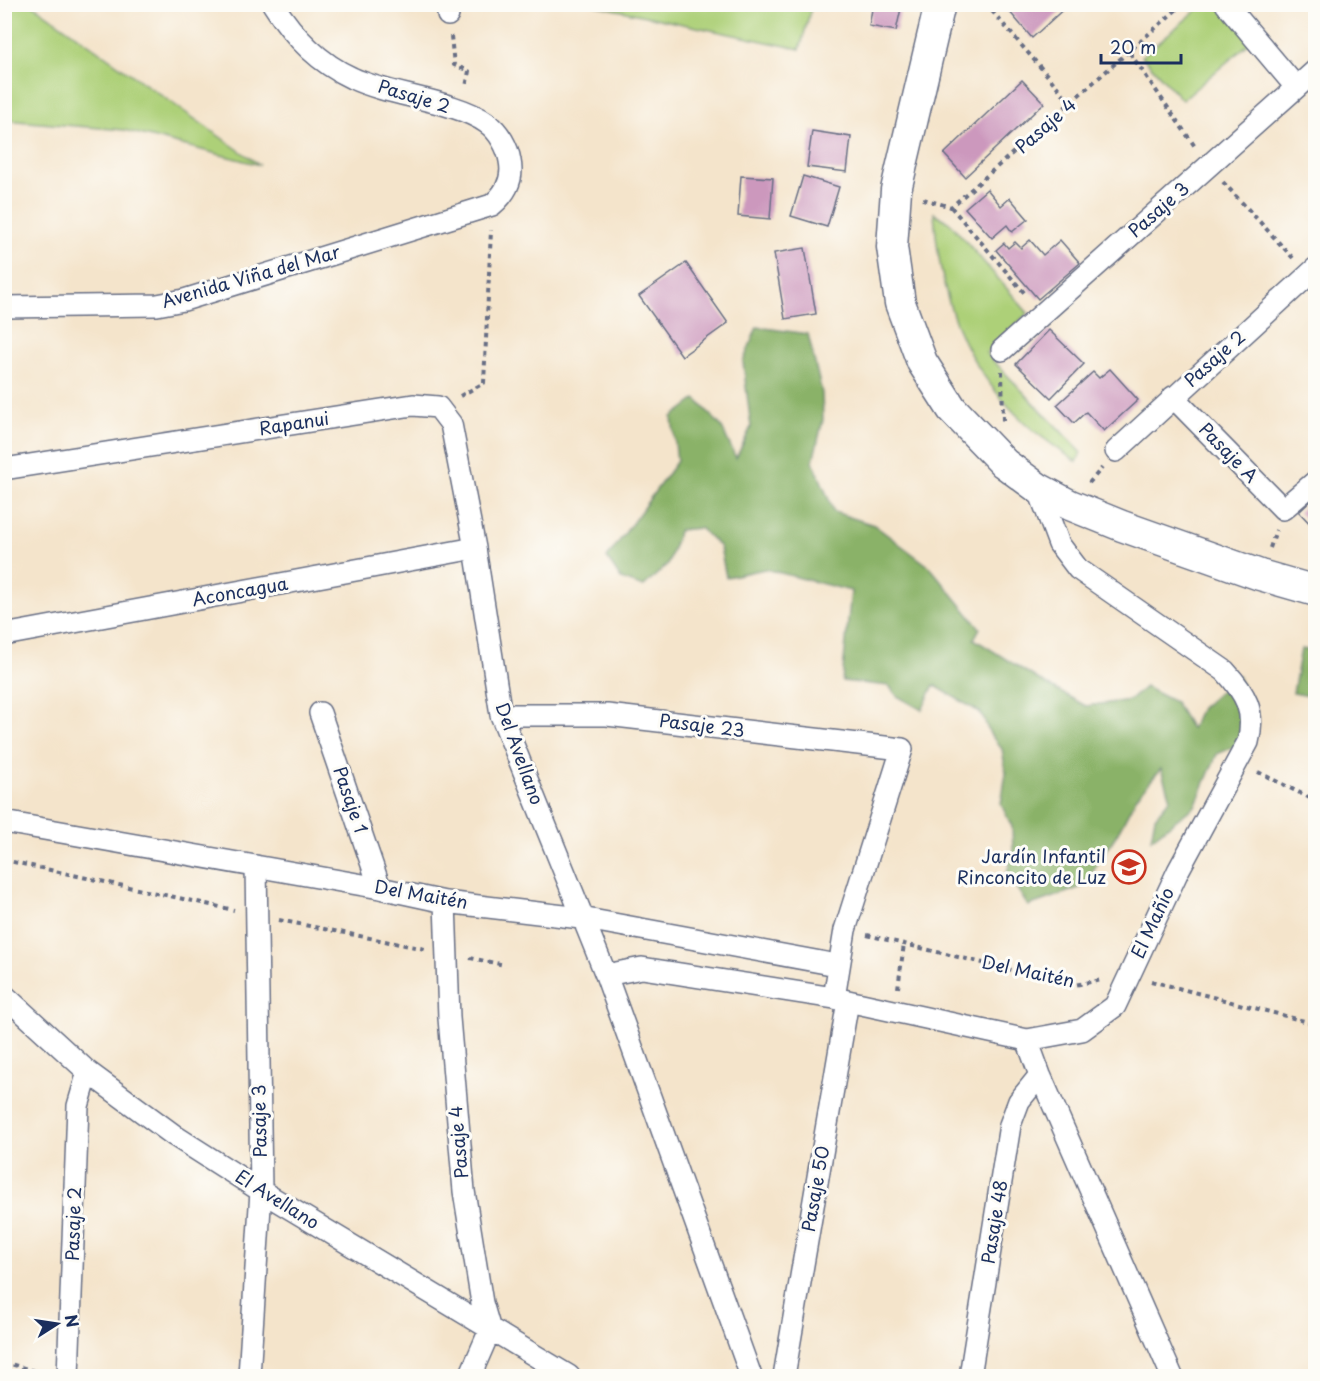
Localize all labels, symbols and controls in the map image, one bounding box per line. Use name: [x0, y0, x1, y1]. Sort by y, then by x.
scale bar: [1101, 27, 1180, 65]
text: 20 m: [1110, 33, 1156, 60]
street label: Pasaje 2: [375, 72, 454, 119]
street label: Pasaje 4: [1009, 91, 1081, 159]
street label: Pasaje 3: [1122, 175, 1194, 243]
street label: Avenida Viña del Mar: [158, 237, 344, 314]
street label: Pasaje 2: [1177, 323, 1251, 393]
street label: Rapanui: [257, 404, 331, 441]
street label: Pasaje A: [1193, 416, 1265, 488]
street label: Aconcagua: [190, 569, 291, 612]
street label: Del Avellano: [489, 699, 551, 808]
street label: Pasaje 23: [658, 706, 746, 743]
street label: Pasaje 1: [327, 762, 375, 837]
place label: Jardín Infantil Rinconcito de Luz: [957, 842, 1106, 890]
school or university icon: Jardín Infantil Rinconcito de Luz: [1111, 849, 1147, 885]
street label: Del Maitén: [373, 872, 470, 915]
street label: El Mañío: [1123, 882, 1180, 962]
street label: Del Maitén: [979, 948, 1077, 994]
street label: Pasaje 3: [244, 1084, 273, 1158]
street label: Pasaje 4: [441, 1105, 474, 1180]
street label: Pasaje 50: [794, 1144, 835, 1234]
street label: El Avellano: [231, 1162, 325, 1235]
street label: Pasaje 48: [974, 1178, 1013, 1266]
street label: Pasaje 2: [58, 1186, 87, 1262]
north arrow: [27, 1294, 87, 1354]
text: N: [60, 1312, 86, 1329]

